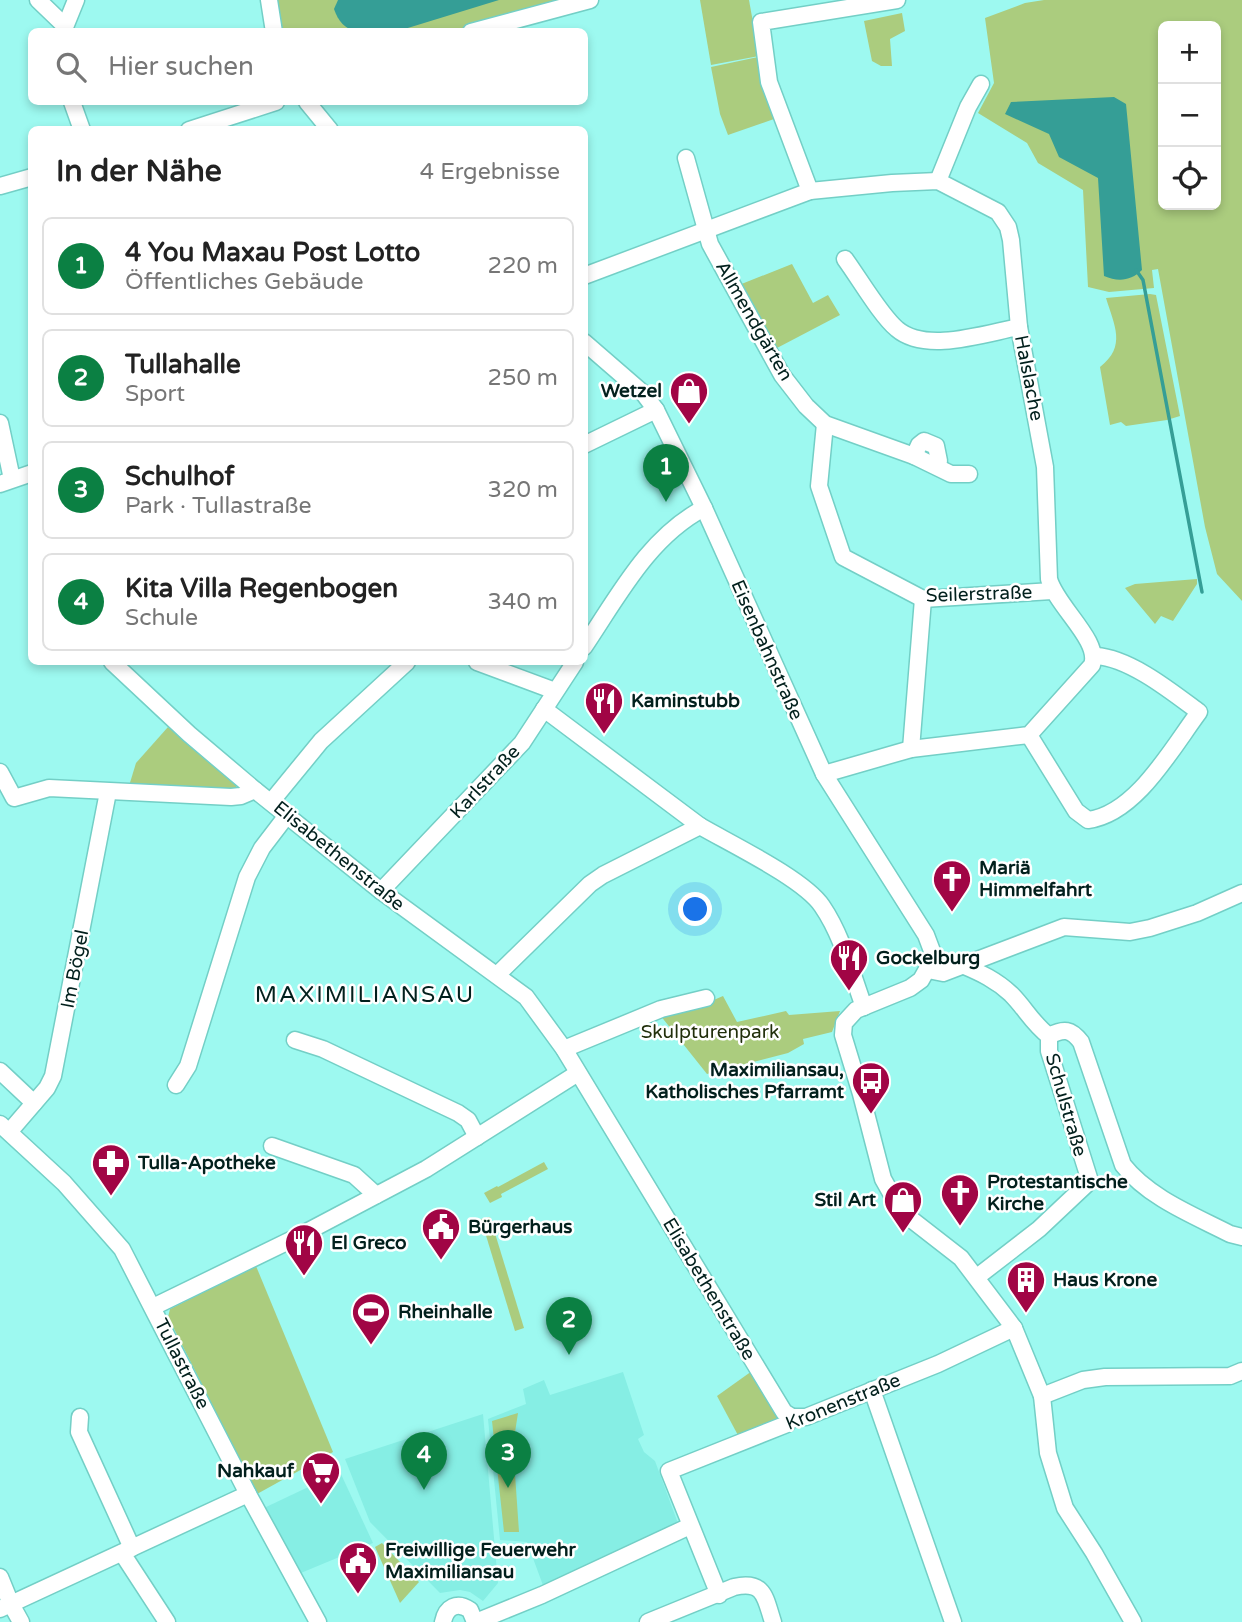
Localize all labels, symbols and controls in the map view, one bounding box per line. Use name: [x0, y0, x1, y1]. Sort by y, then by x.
map controls: [1158, 21, 1221, 210]
button: +: [1158, 21, 1221, 84]
search box: [28, 28, 588, 105]
icon: search: [52, 48, 90, 86]
text: Hier suchen: [108, 51, 254, 82]
button: −: [1158, 84, 1221, 147]
button: locate: [1158, 147, 1221, 210]
text: In der Nähe: [56, 153, 222, 190]
text: 4 Ergebnisse: [420, 158, 560, 186]
text: 4 You Maxau Post Lotto: [125, 237, 420, 268]
text: 1: [74, 252, 88, 280]
text: 220 m: [488, 252, 558, 280]
street label: Allmendgärten: [711, 257, 797, 385]
text: Öffentliches Gebäude: [125, 268, 363, 296]
street label: Halslache: [1010, 333, 1048, 423]
text: Tullahalle: [125, 349, 241, 380]
text: 2: [74, 364, 88, 392]
text: 250 m: [488, 364, 558, 392]
shop icon: Wetzel: [668, 370, 710, 425]
text: Sport: [125, 380, 185, 408]
place label: Wetzel: [601, 380, 662, 402]
pin: 1: [643, 444, 689, 502]
text: Schulhof: [125, 461, 234, 492]
text: 3: [74, 476, 88, 504]
text: 320 m: [488, 476, 558, 504]
text: Park · Tullastraße: [125, 492, 312, 520]
text: Kita Villa Regenbogen: [125, 573, 398, 604]
street label: Eisenbahnstraße: [726, 577, 808, 723]
street label: Seilerstraße: [925, 581, 1033, 607]
text: 4: [74, 588, 88, 616]
text: 340 m: [488, 588, 558, 616]
text: Schule: [125, 604, 198, 632]
restaurant icon: Kaminstubb: [583, 680, 625, 735]
place label: Kaminstubb: [631, 690, 740, 712]
street label: Karlstraße: [446, 741, 524, 823]
street label: Elisabethenstraße: [269, 797, 409, 915]
place label: Mariä Himmelfahrt: [979, 857, 1093, 901]
church icon: Mariä Himmelfahrt: [931, 858, 973, 913]
your location: [678, 892, 712, 926]
street label: Im Bögel: [57, 928, 93, 1010]
restaurant icon: Gockelburg: [828, 937, 870, 992]
place label: Gockelburg: [876, 947, 980, 970]
district label: MAXIMILIANSAU: [255, 981, 475, 1009]
park label: Skulpturenpark: [641, 1021, 779, 1043]
street label: Schulstraße: [1041, 1051, 1091, 1159]
place label: Maximiliansau, Katholisches Pfarramt: [645, 1059, 845, 1103]
bus stop icon: Maximiliansau, Katholisches Pfarramt: [850, 1060, 892, 1115]
pharmacy icon: Tulla-Apotheke: [90, 1142, 132, 1197]
place label: Tulla-Apotheke: [137, 1152, 276, 1175]
place label: Protestantische Kirche: [987, 1171, 1128, 1215]
church icon: Protestantische Kirche: [939, 1172, 981, 1227]
shop icon: Stil Art: [882, 1179, 924, 1234]
place label: Stil Art: [814, 1189, 877, 1211]
public building icon: Bürgerhaus: [420, 1206, 462, 1261]
street label: Elisabethenstraße: [658, 1214, 760, 1364]
place label: Bürgerhaus: [468, 1216, 572, 1239]
restaurant icon: El Greco: [283, 1222, 325, 1277]
place label: El Greco: [331, 1232, 407, 1254]
building icon: Haus Krone: [1005, 1259, 1047, 1314]
place label: Haus Krone: [1053, 1269, 1157, 1291]
sports icon: Rheinhalle: [350, 1291, 392, 1346]
pin: 2: [546, 1297, 592, 1355]
place label: Rheinhalle: [398, 1301, 493, 1323]
street label: Tullastraße: [150, 1315, 214, 1413]
street label: Kronenstraße: [782, 1369, 904, 1435]
pin: 3: [485, 1430, 531, 1488]
pin: 4: [401, 1432, 447, 1490]
supermarket icon: Nahkauf: [300, 1450, 342, 1505]
place label: Nahkauf: [217, 1460, 295, 1482]
place label: Freiwillige Feuerwehr Maximiliansau: [385, 1539, 577, 1583]
public building icon: Freiwillige Feuerwehr Maximiliansau: [337, 1540, 379, 1595]

